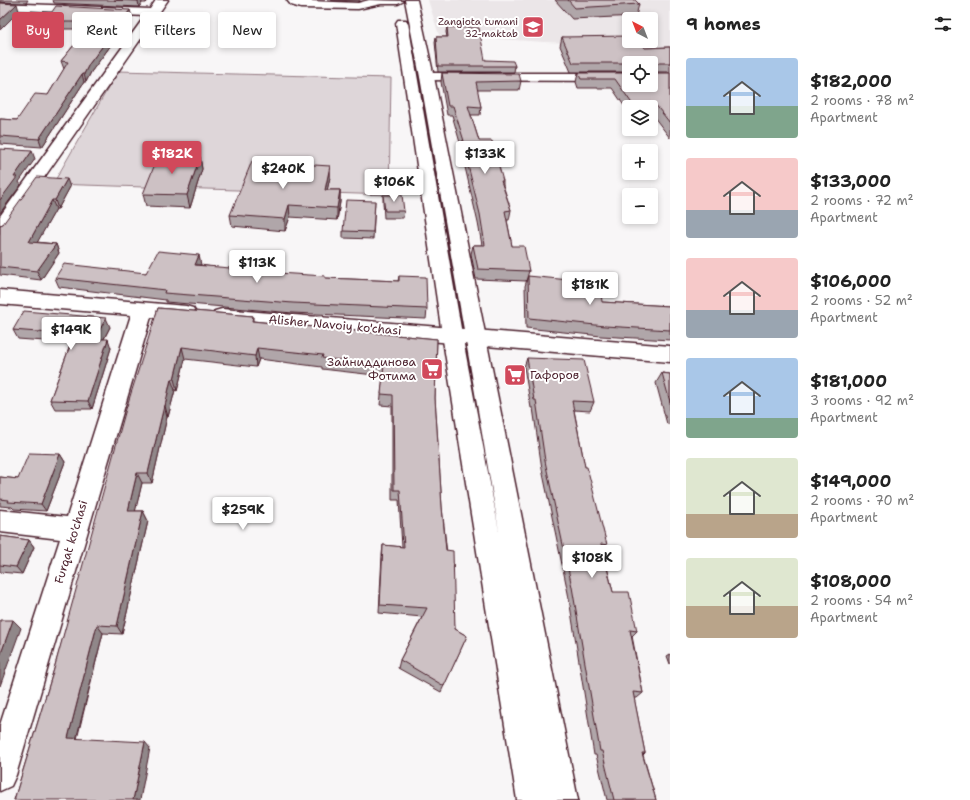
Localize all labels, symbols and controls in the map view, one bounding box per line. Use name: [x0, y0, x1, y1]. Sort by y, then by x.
chip: Buy: [12, 12, 64, 48]
chip: Rent: [72, 12, 132, 48]
chip: Filters: [140, 12, 210, 48]
chip: New: [218, 12, 276, 48]
north arrow: [622, 12, 658, 48]
map controls: [622, 12, 658, 224]
text: 9 homes: [686, 13, 761, 35]
icon: filters: [932, 13, 954, 35]
school or university icon: Zangiota tumani 32-maktab: [520, 14, 546, 40]
place label: Zangiota tumani 32-maktab: [438, 15, 518, 40]
button: locate: [622, 56, 658, 92]
text: $182,000: [810, 70, 892, 92]
icon: home: [718, 74, 766, 122]
text: 2 rooms · 78 m²: [810, 92, 914, 109]
button: layers: [622, 100, 658, 136]
text: Apartment: [810, 109, 878, 126]
pin: $182K: [144, 141, 200, 175]
pin: $133K: [457, 141, 513, 175]
button: +: [622, 144, 658, 180]
text: $182K: [151, 145, 193, 162]
text: $133K: [465, 145, 505, 162]
pin: $240K: [255, 156, 311, 190]
text: $240K: [261, 160, 305, 177]
pin: $106K: [366, 169, 422, 203]
text: $133,000: [810, 170, 891, 192]
text: $106K: [373, 173, 415, 190]
icon: home: [718, 174, 766, 222]
button: −: [622, 188, 658, 224]
text: 2 rooms · 72 m²: [810, 192, 914, 209]
text: Apartment: [810, 209, 878, 226]
pin: $113K: [229, 250, 285, 284]
text: $113K: [238, 254, 276, 271]
text: $106,000: [810, 270, 891, 292]
pin: $181K: [562, 272, 618, 306]
icon: home: [718, 274, 766, 322]
text: $181K: [571, 276, 609, 293]
text: 2 rooms · 52 m²: [810, 292, 913, 309]
text: Apartment: [810, 309, 878, 326]
street label: Alisher Navoiy ko'chasi: [268, 311, 402, 339]
pin: $149K: [43, 317, 99, 351]
text: $149K: [51, 321, 91, 338]
place label: Зайниддинова Фотима: [327, 354, 417, 384]
supermarket icon: Зайниддинова Фотима: [419, 356, 445, 382]
supermarket icon: Гафоров: [502, 362, 528, 388]
place label: Гафоров: [530, 367, 579, 383]
text: $181,000: [810, 370, 887, 392]
icon: home: [718, 374, 766, 422]
text: 3 rooms · 92 m²: [810, 392, 914, 409]
text: Apartment: [810, 409, 878, 426]
text: $149,000: [810, 470, 891, 492]
icon: home: [718, 474, 766, 522]
text: 2 rooms · 70 m²: [810, 492, 914, 509]
pin: $259K: [215, 497, 271, 531]
street label: Furqat ko'chasi: [51, 498, 91, 586]
text: $259K: [221, 501, 265, 518]
text: Apartment: [810, 509, 878, 526]
pin: $108K: [564, 545, 620, 579]
text: $108K: [571, 549, 613, 566]
text: $108,000: [810, 570, 891, 592]
icon: home: [718, 574, 766, 622]
text: 2 rooms · 54 m²: [810, 592, 913, 609]
text: Apartment: [810, 609, 878, 626]

